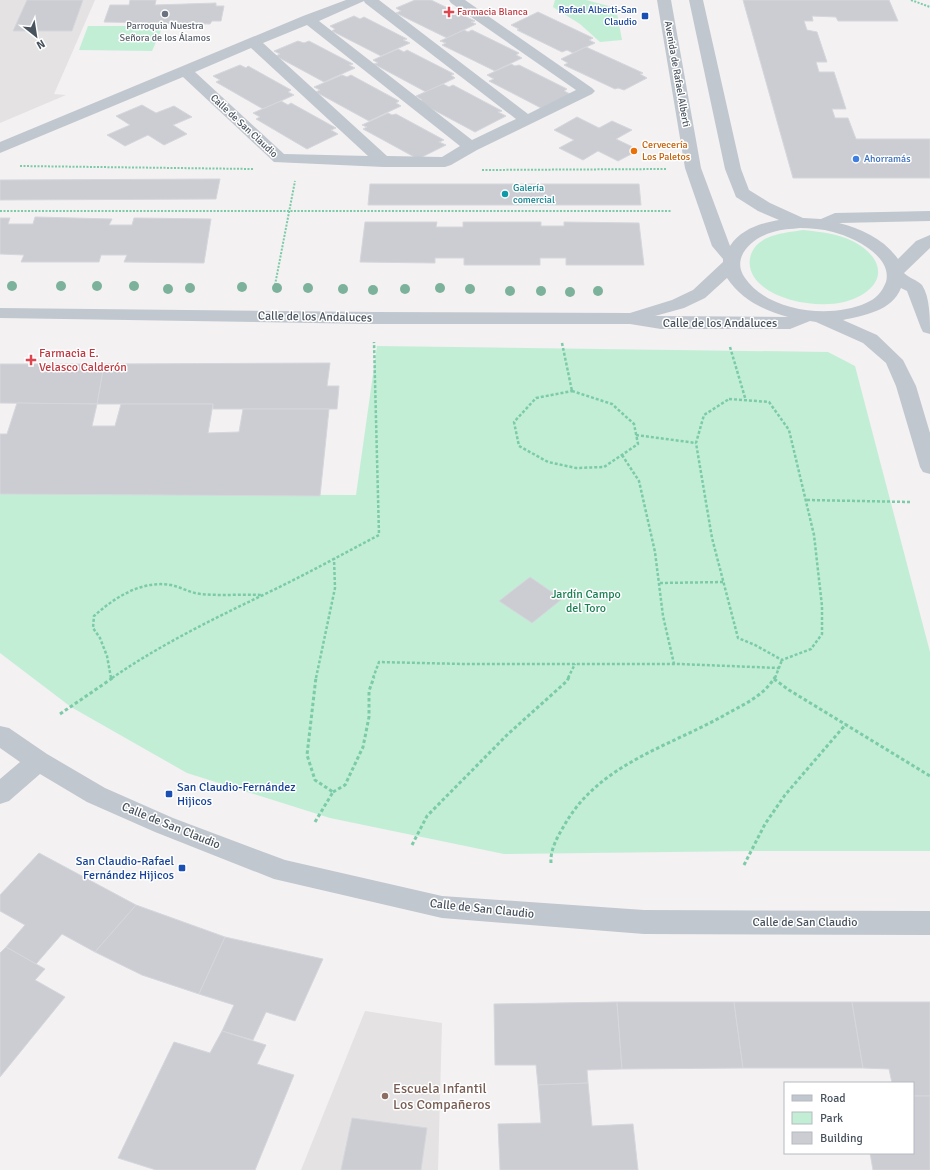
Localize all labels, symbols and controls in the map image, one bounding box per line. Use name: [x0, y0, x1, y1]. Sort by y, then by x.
place label: Rafael Alberti-San Claudio: [558, 4, 637, 28]
place label: Farmacia Blanca: [457, 6, 528, 18]
marker: Farmacia Blanca: [444, 7, 454, 17]
marker: Parroquia Nuestra Señora de los Álamos: [160, 9, 170, 19]
marker: Rafael Alberti-San Claudio: [640, 11, 650, 21]
north arrow: [16, 16, 56, 56]
place label: Parroquia Nuestra Señora de los Álamos: [120, 20, 211, 44]
street label: Avenida de Rafael Alberti: [662, 20, 692, 128]
text: N: [34, 37, 47, 52]
street label: Calle de San Claudio: [208, 92, 280, 160]
place label: Cervecería Los Paletos: [642, 139, 691, 163]
marker: Cervecería Los Paletos: [629, 146, 639, 156]
place label: Ahorramás: [864, 153, 911, 165]
marker: Ahorramás: [851, 154, 861, 164]
place label: Galería comercial: [513, 182, 555, 206]
marker: Galería comercial: [500, 189, 510, 199]
street label: Calle de los Andaluces: [258, 309, 372, 325]
street label: Calle de los Andaluces: [663, 316, 777, 331]
place label: Farmacia E. Velasco Calderón: [39, 346, 127, 375]
marker: Farmacia E. Velasco Calderón: [26, 355, 36, 365]
park label: Jardín Campo del Toro: [551, 587, 621, 616]
place label: San Claudio-Fernández Hijicos: [177, 780, 296, 809]
marker: San Claudio-Fernández Hijicos: [164, 789, 174, 799]
street label: Calle de San Claudio: [120, 799, 222, 853]
place label: San Claudio-Rafael Fernández Hijicos: [76, 854, 174, 883]
marker: San Claudio-Rafael Fernández Hijicos: [177, 863, 187, 873]
street label: Calle de San Claudio: [429, 896, 535, 922]
street label: Calle de San Claudio: [753, 915, 857, 930]
place label: Escuela Infantil Los Compañeros: [393, 1080, 491, 1113]
legend: [784, 1082, 914, 1154]
marker: Escuela Infantil Los Compañeros: [380, 1091, 390, 1101]
text: Road: [820, 1091, 846, 1106]
text: Park: [820, 1111, 843, 1126]
text: Building: [820, 1131, 863, 1146]

